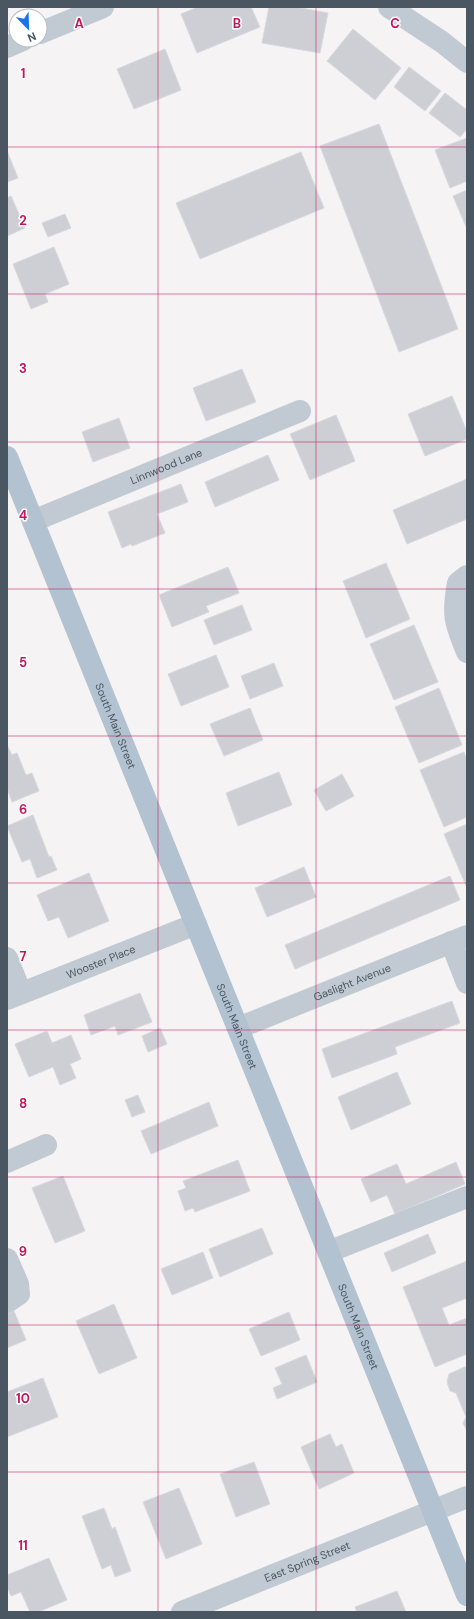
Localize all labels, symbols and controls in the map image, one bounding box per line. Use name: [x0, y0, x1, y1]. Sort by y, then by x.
north arrow: [8, 8, 48, 48]
text: A: [74, 15, 84, 32]
text: B: [233, 15, 241, 32]
text: C: [390, 15, 400, 32]
text: N: [25, 29, 38, 45]
text: 1: [21, 65, 25, 82]
text: 2: [19, 212, 27, 229]
text: 3: [19, 360, 27, 377]
street label: Linnwood Lane: [128, 445, 204, 487]
text: 4: [19, 507, 27, 524]
text: 5: [19, 654, 27, 671]
street label: South Main Street: [92, 681, 139, 771]
text: 6: [19, 801, 27, 818]
street label: Wooster Place: [64, 942, 138, 982]
text: 7: [20, 948, 27, 965]
street label: Gaslight Avenue: [311, 960, 393, 1004]
street label: South Main Street: [214, 981, 261, 1071]
text: 8: [19, 1095, 27, 1112]
text: 9: [19, 1243, 27, 1260]
street label: South Main Street: [335, 1282, 382, 1372]
text: 10: [16, 1390, 30, 1407]
text: 11: [18, 1537, 28, 1554]
street label: East Spring Street: [262, 1538, 352, 1585]

